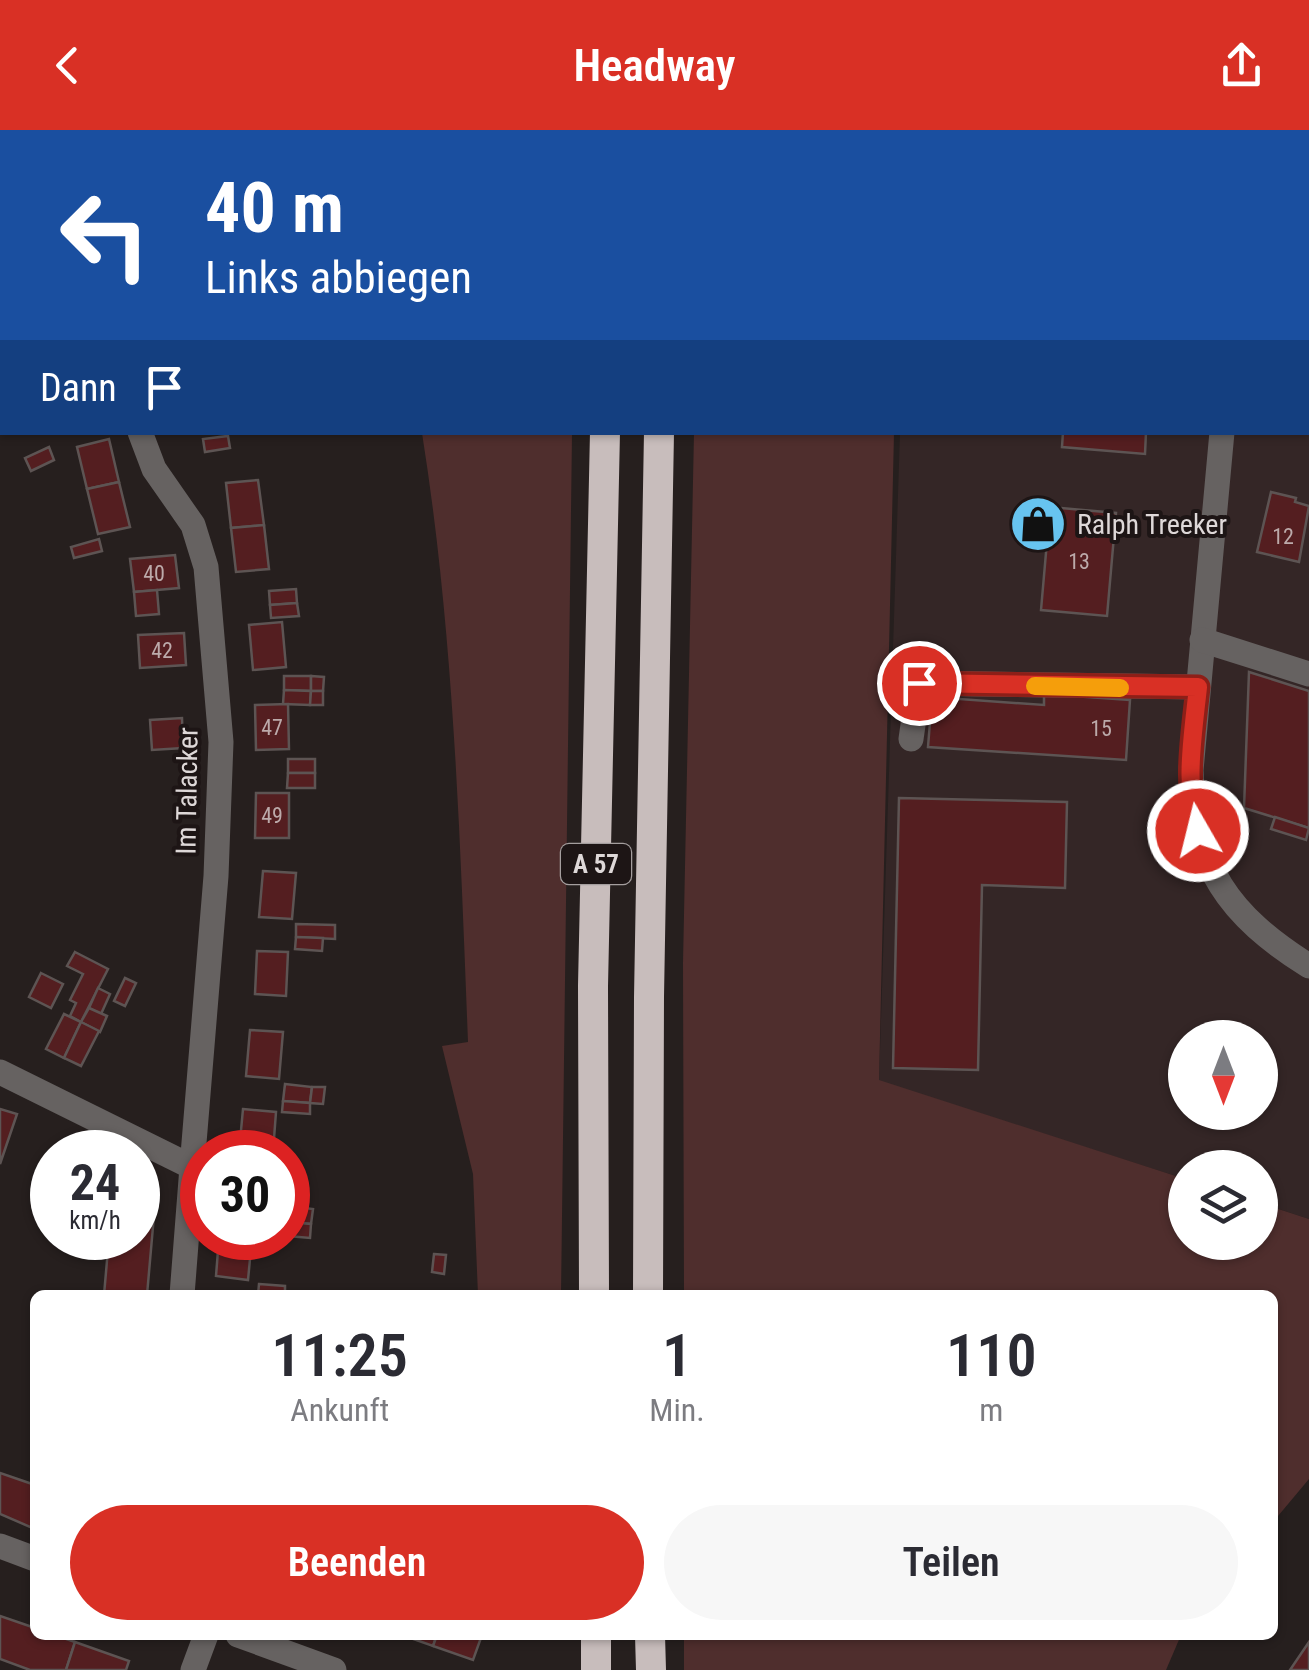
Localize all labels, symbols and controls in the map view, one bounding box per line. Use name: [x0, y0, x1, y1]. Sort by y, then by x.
icon: back: [40, 38, 95, 93]
icon: share: [1214, 38, 1269, 93]
text: Headway: [573, 39, 736, 92]
text: 40 m: [205, 167, 344, 249]
icon: left: [40, 170, 170, 300]
text: Links abbiegen: [205, 251, 472, 304]
icon: arrive: [137, 360, 192, 415]
text: Dann: [40, 366, 117, 410]
shop icon: Ralph Treeker: [1008, 494, 1068, 554]
place label: Ralph Treeker: [1077, 508, 1227, 541]
house number: 12: [1272, 524, 1294, 549]
house number: 13: [1068, 549, 1090, 574]
house number: 40: [143, 561, 165, 586]
house number: 42: [151, 638, 173, 663]
pin: [877, 641, 962, 726]
icon: arrive: [892, 656, 947, 711]
house number: 47: [261, 715, 283, 740]
house number: 15: [1090, 716, 1112, 741]
street label: Im Talacker: [169, 727, 205, 855]
position arrow: [1146, 779, 1250, 883]
house number: 49: [261, 803, 283, 828]
road number: A 57: [561, 844, 631, 884]
north arrow: [1168, 1020, 1278, 1130]
map controls: [1168, 1020, 1278, 1260]
speed limit sign: 30: [180, 1130, 310, 1260]
button: layers: [1168, 1150, 1278, 1260]
text: 24: [70, 1154, 120, 1212]
text: km/h: [69, 1206, 121, 1235]
text: 11:25: [271, 1320, 408, 1391]
text: 1: [662, 1320, 692, 1391]
text: 110: [946, 1320, 1037, 1391]
text: Ankunft: [290, 1391, 389, 1429]
text: Min.: [649, 1391, 705, 1429]
text: m: [979, 1391, 1003, 1429]
button: Beenden: [70, 1505, 644, 1620]
button: Teilen: [664, 1505, 1238, 1620]

